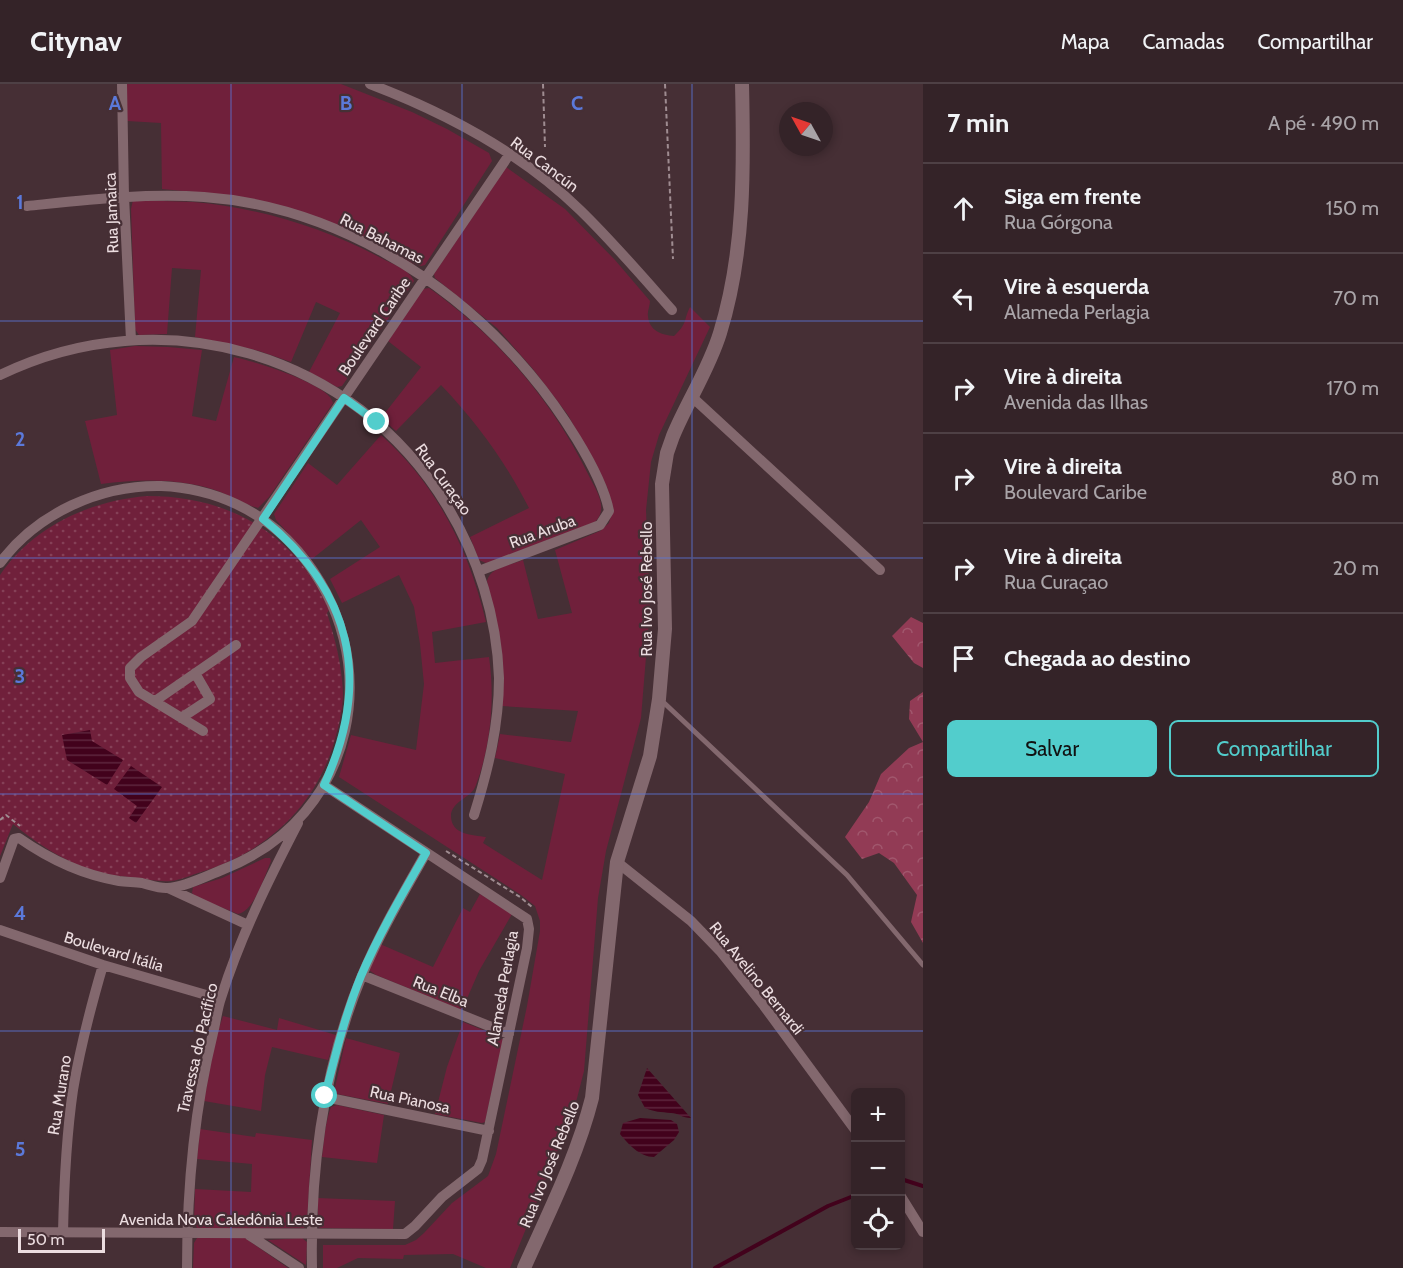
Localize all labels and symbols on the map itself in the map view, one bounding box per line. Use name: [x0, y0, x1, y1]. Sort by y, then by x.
text: A: [109, 91, 122, 115]
text: B: [340, 91, 352, 115]
text: C: [571, 91, 583, 115]
north arrow: [779, 102, 833, 156]
street label: Rua Cancún: [507, 133, 582, 196]
street label: Rua Jamaica: [101, 172, 122, 254]
text: 1: [16, 190, 24, 214]
street label: Rua Bahamas: [337, 209, 427, 268]
street label: Boulevard Caribe: [335, 274, 414, 379]
route end: [363, 408, 389, 434]
text: 2: [15, 427, 25, 451]
street label: Rua Curaçao: [411, 440, 476, 519]
street label: Rua Aruba: [507, 511, 578, 552]
street label: Rua Ivo José Rebello: [637, 521, 656, 657]
text: 3: [15, 664, 25, 688]
text: 4: [14, 901, 26, 925]
street label: Rua Avelino Bernardi: [705, 918, 808, 1038]
street label: Boulevard Itália: [62, 927, 166, 976]
street label: Alameda Perlagia: [483, 929, 522, 1047]
street label: Rua Elba: [410, 972, 472, 1011]
street label: Travessa do Pacífico: [173, 981, 222, 1115]
street label: Rua Murano: [44, 1054, 75, 1136]
route start: [311, 1082, 337, 1108]
street label: Rua Pianosa: [368, 1082, 452, 1117]
street label: Rua Ivo José Rebello: [515, 1098, 584, 1230]
text: 5: [15, 1137, 25, 1161]
street label: Avenida Nova Caledônia Leste: [119, 1210, 323, 1229]
scale bar: [18, 1226, 105, 1254]

